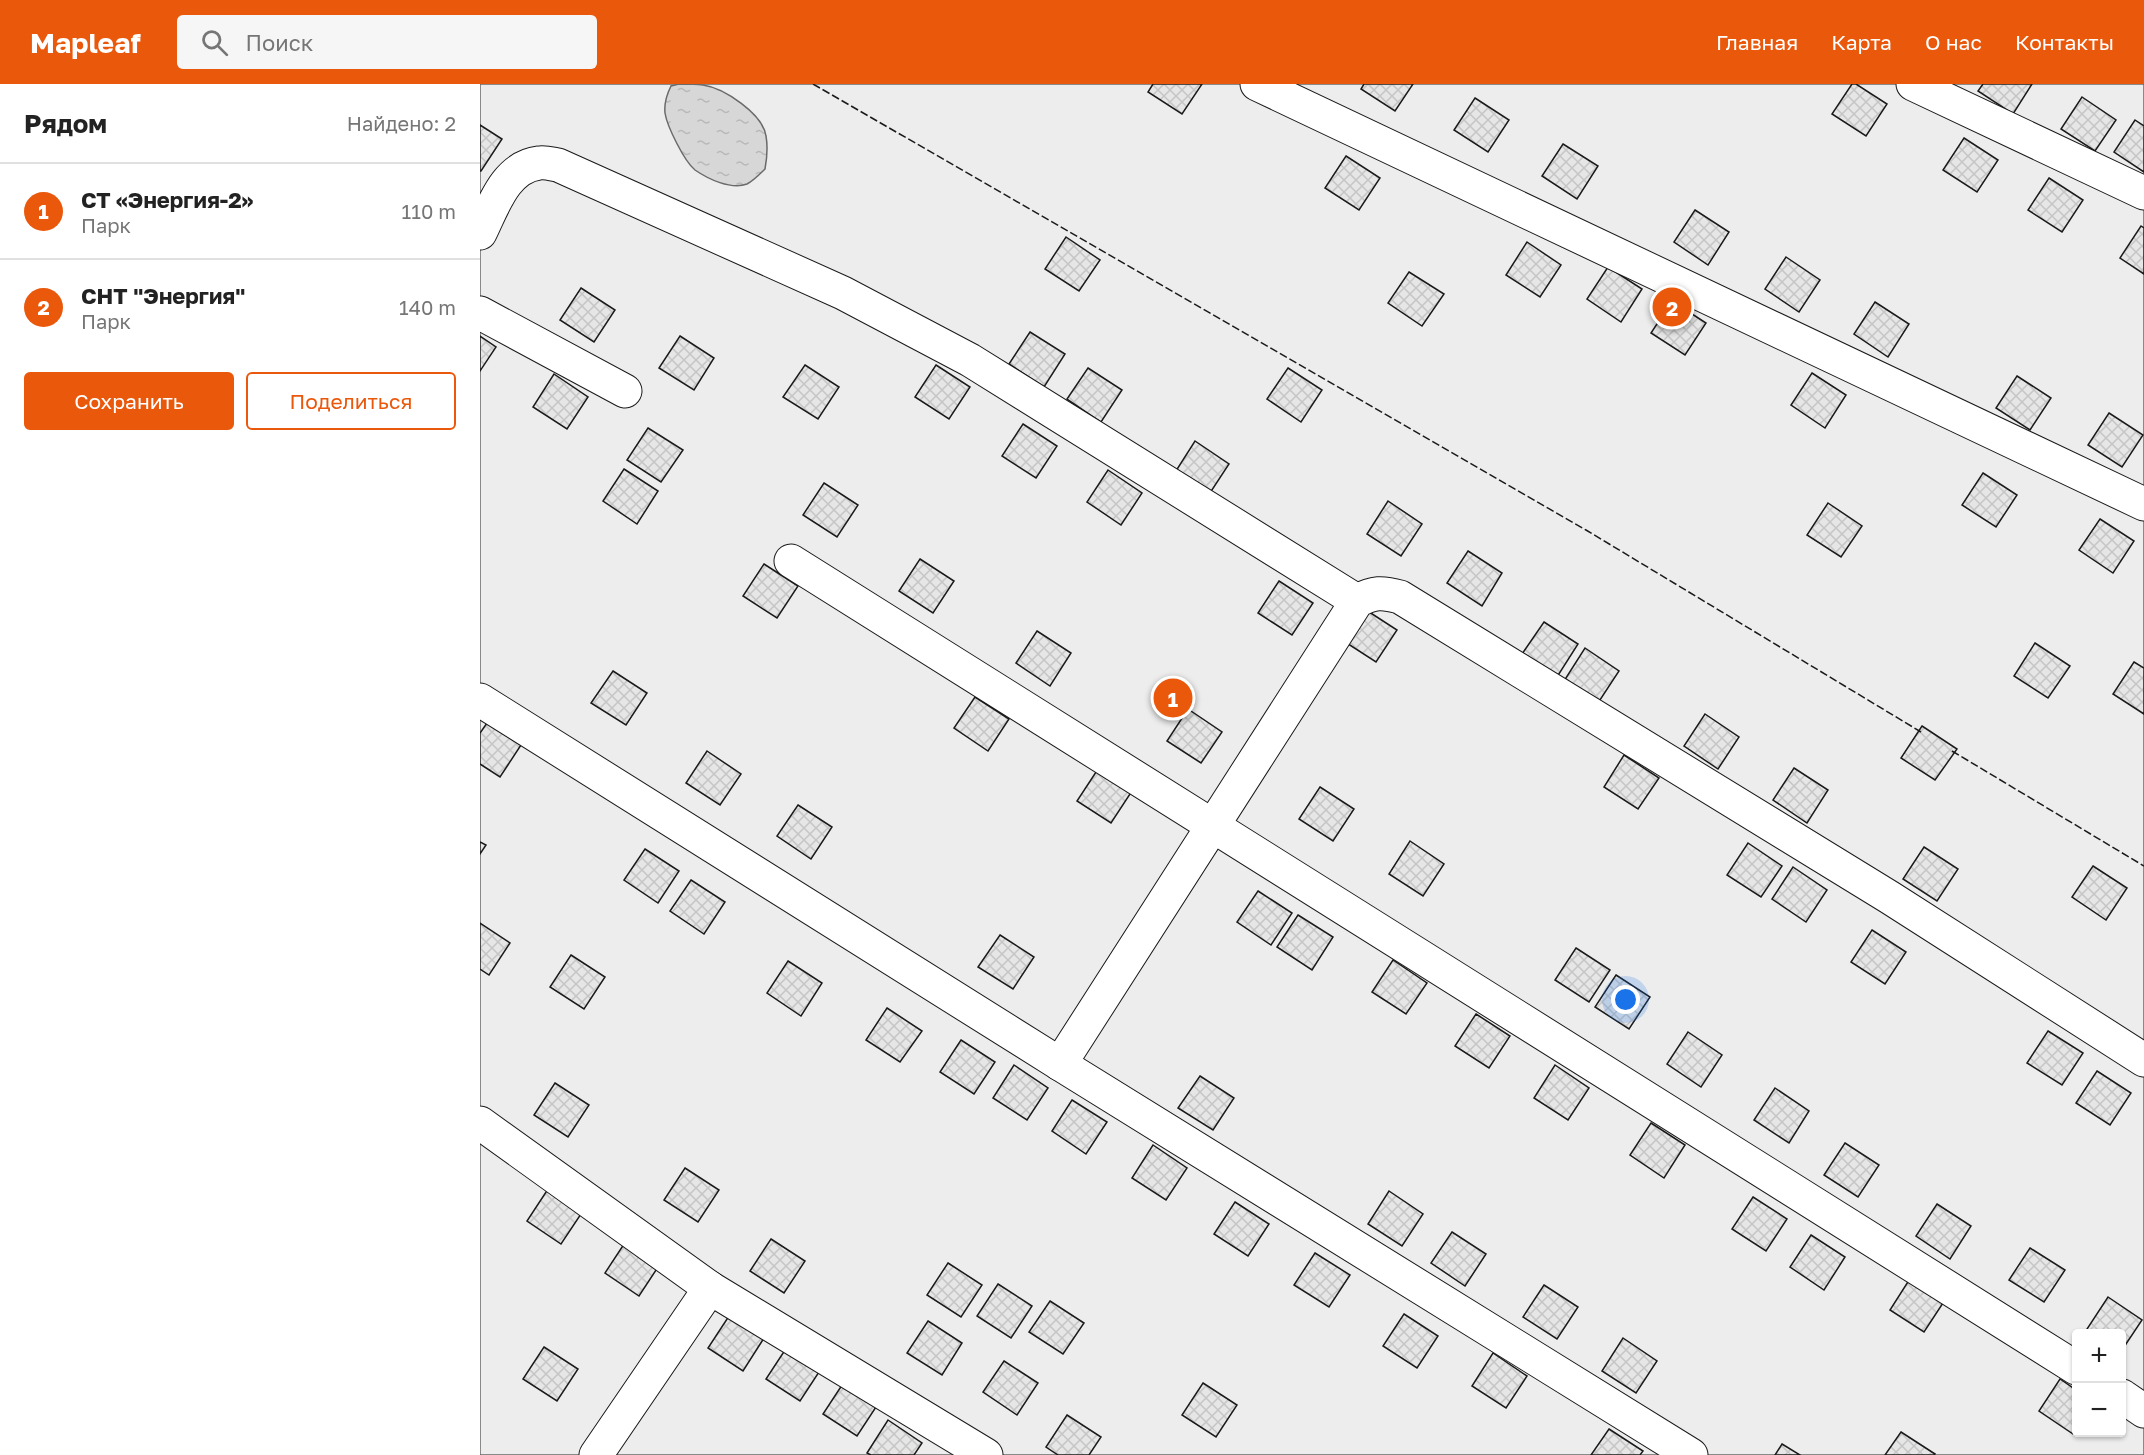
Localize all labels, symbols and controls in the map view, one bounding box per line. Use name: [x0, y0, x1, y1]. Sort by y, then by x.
search box: [177, 15, 597, 69]
text: Mapleaf: [30, 26, 141, 59]
icon: search: [198, 26, 231, 59]
text: Поиск: [246, 29, 313, 56]
text: Главная: [1716, 29, 1798, 55]
text: Карта: [1831, 29, 1892, 55]
text: О нас: [1925, 29, 1982, 55]
text: Контакты: [2015, 29, 2114, 55]
text: Рядом: [24, 108, 107, 139]
text: Найдено: 2: [347, 111, 456, 135]
text: СТ «Энергия-2»: [81, 186, 253, 213]
text: 1: [38, 199, 49, 223]
text: 110 m: [402, 199, 456, 223]
text: Парк: [81, 213, 131, 237]
text: СНТ "Энергия": [81, 282, 245, 309]
pin: 2: [1652, 284, 1692, 330]
text: 2: [37, 295, 50, 319]
text: 140 m: [399, 295, 456, 319]
text: Парк: [81, 309, 131, 333]
button: Сохранить: [24, 372, 234, 430]
button: Поделиться: [246, 372, 456, 430]
pin: 1: [1154, 676, 1192, 720]
your location: [1611, 985, 1640, 1014]
map controls: [2072, 1329, 2126, 1437]
button: +: [2072, 1329, 2126, 1383]
button: −: [2072, 1383, 2126, 1437]

